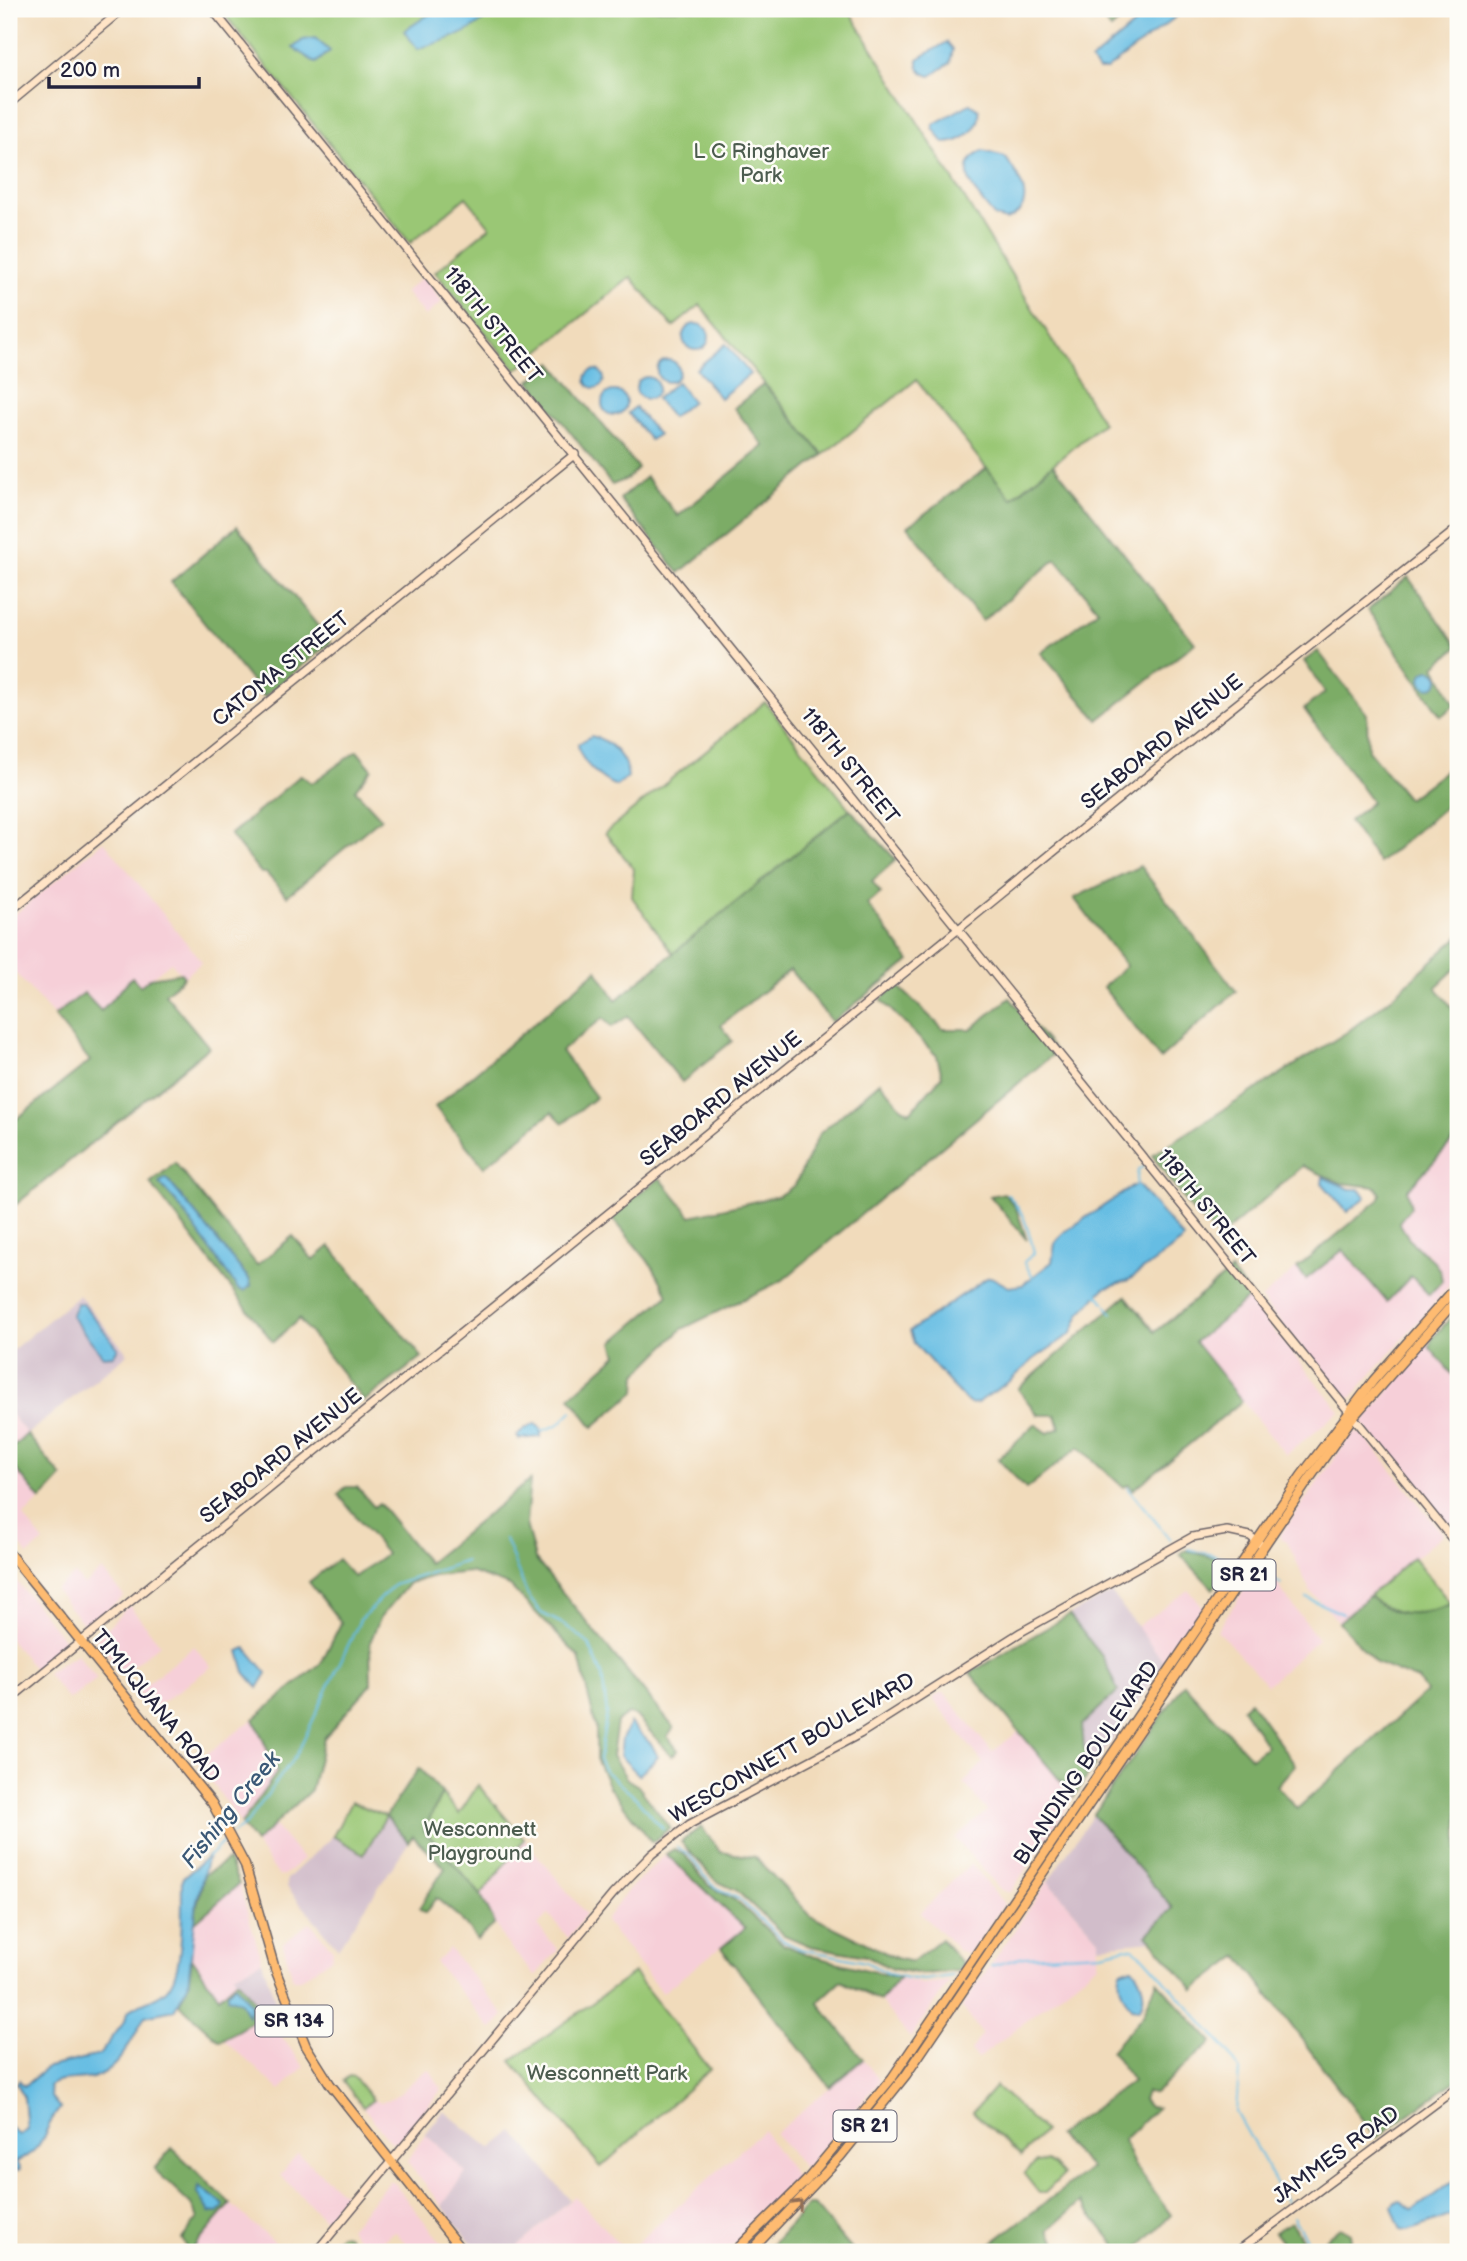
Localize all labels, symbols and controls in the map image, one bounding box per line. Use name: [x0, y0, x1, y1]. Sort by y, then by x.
scale bar: [49, 46, 200, 90]
text: 200 m: [60, 58, 120, 83]
park label: L C Ringhaver Park: [693, 139, 829, 188]
street label: 118TH STREET: [439, 262, 548, 388]
street label: CATOMA STREET: [207, 606, 355, 732]
street label: SEABOARD AVENUE: [1076, 669, 1248, 815]
street label: 118TH STREET: [796, 703, 905, 829]
street label: SEABOARD AVENUE: [635, 1026, 807, 1172]
street label: 118TH STREET: [1152, 1144, 1261, 1270]
street label: SEABOARD AVENUE: [195, 1383, 367, 1529]
road number: SR 21: [1212, 1560, 1276, 1590]
street label: TIMUQUANA ROAD: [87, 1625, 225, 1787]
street label: BLANDING BOULEVARD: [1008, 1656, 1164, 1870]
street label: WESCONNETT BOULEVARD: [665, 1667, 919, 1829]
water label: Fishing Creek: [175, 1745, 287, 1874]
park label: Wesconnett Playground: [424, 1817, 537, 1866]
road number: SR 134: [256, 2006, 332, 2036]
park label: Wesconnett Park: [527, 2061, 688, 2086]
street label: JAMMES ROAD: [1268, 2101, 1404, 2209]
road number: SR 21: [834, 2110, 896, 2142]
one-way arrow: [789, 2199, 802, 2212]

